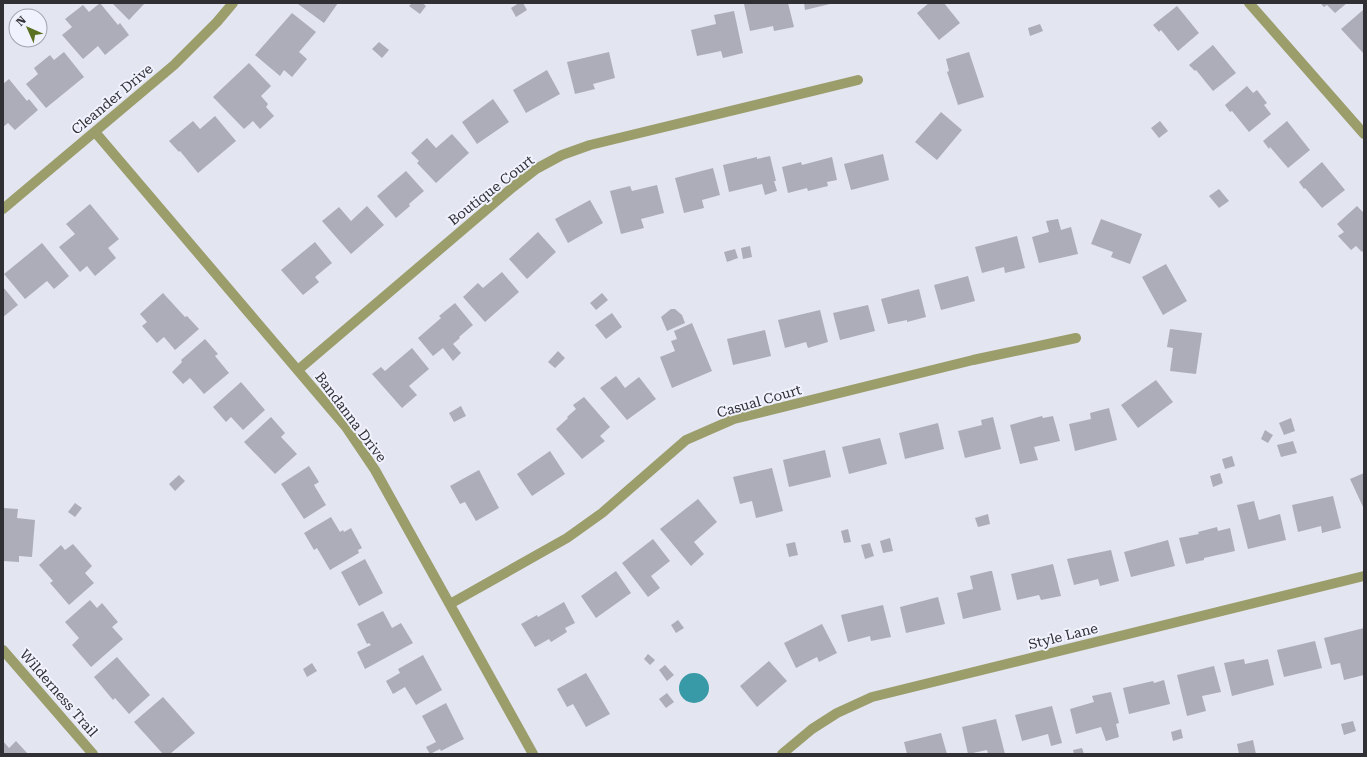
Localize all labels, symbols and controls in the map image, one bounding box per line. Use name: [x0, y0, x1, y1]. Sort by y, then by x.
north arrow: [8, 8, 48, 48]
text: N: [14, 13, 29, 29]
street label: Cleander Drive: [68, 60, 156, 138]
street label: Boutique Court: [445, 152, 537, 228]
street label: Bandanna Drive: [312, 369, 390, 465]
street label: Casual Court: [715, 381, 803, 421]
street label: Style Lane: [1027, 620, 1100, 652]
street label: Wilderness Trail: [17, 646, 102, 740]

